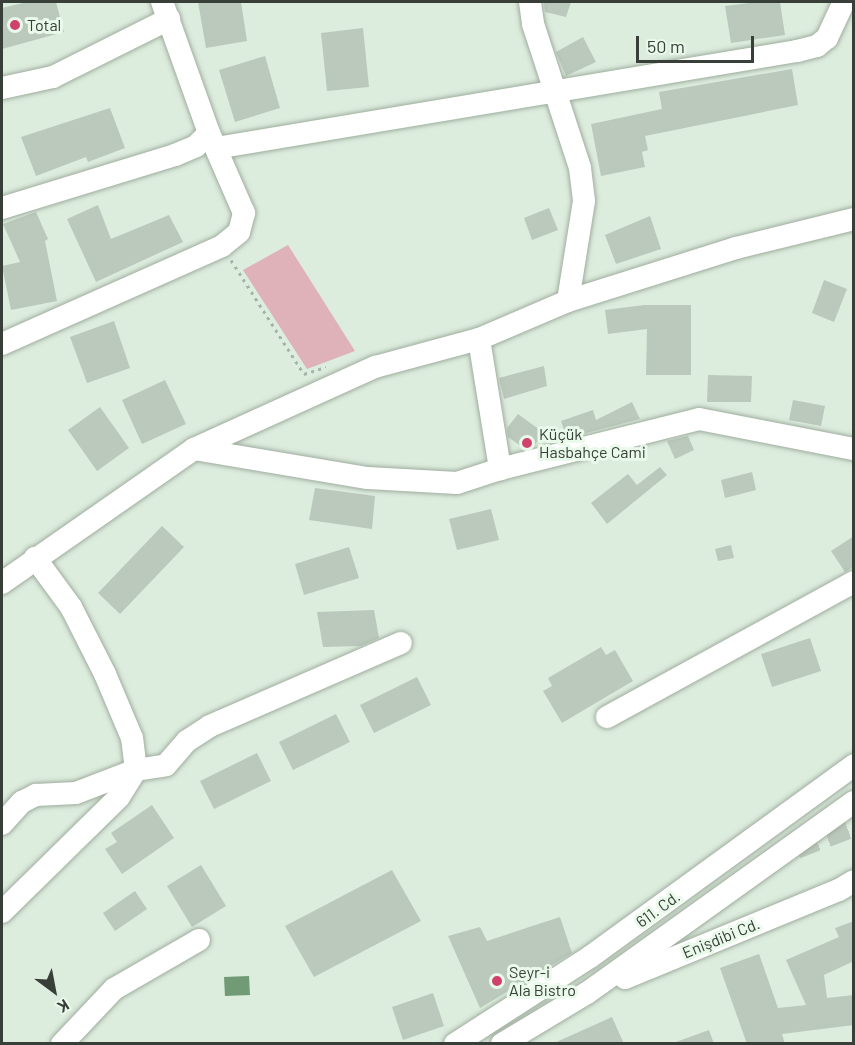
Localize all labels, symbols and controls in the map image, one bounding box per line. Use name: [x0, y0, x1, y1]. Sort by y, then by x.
place label: Total: [27, 15, 61, 35]
marker: Total: [8, 18, 22, 32]
scale bar: [639, 24, 758, 62]
text: 50 m: [647, 35, 685, 57]
place label: Küçük Hasbahçe Cami: [539, 424, 646, 462]
marker: Küçük Hasbahçe Cami: [520, 436, 534, 450]
street label: 611. Cd.: [632, 887, 684, 931]
street label: Enişdibi Cd.: [679, 914, 763, 962]
north arrow: [24, 961, 84, 1021]
place label: Seyr-i Ala Bistro: [509, 962, 576, 1000]
marker: Seyr-i Ala Bistro: [490, 974, 504, 988]
text: K: [55, 996, 73, 1017]

